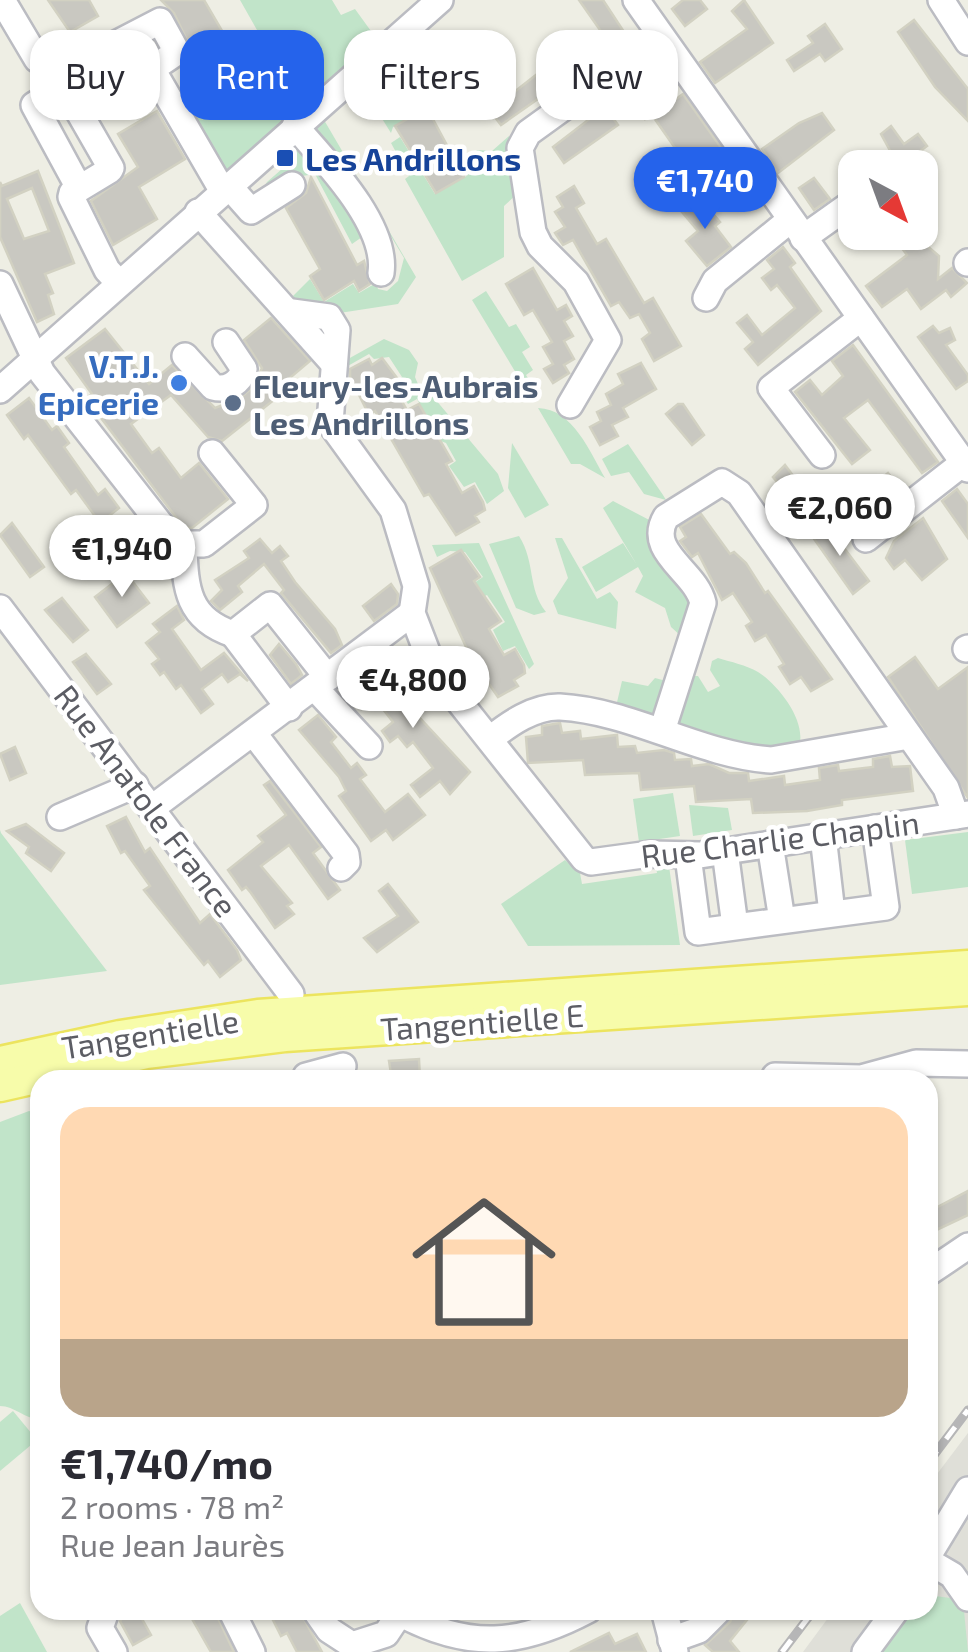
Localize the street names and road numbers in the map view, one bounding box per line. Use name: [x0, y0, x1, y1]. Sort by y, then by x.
street label: Rue Anatole France: [48, 677, 246, 923]
street label: Rue Charlie Chaplin: [639, 802, 921, 874]
street label: Tangentielle E: [379, 995, 585, 1047]
street label: Tangentielle: [59, 1000, 241, 1066]

